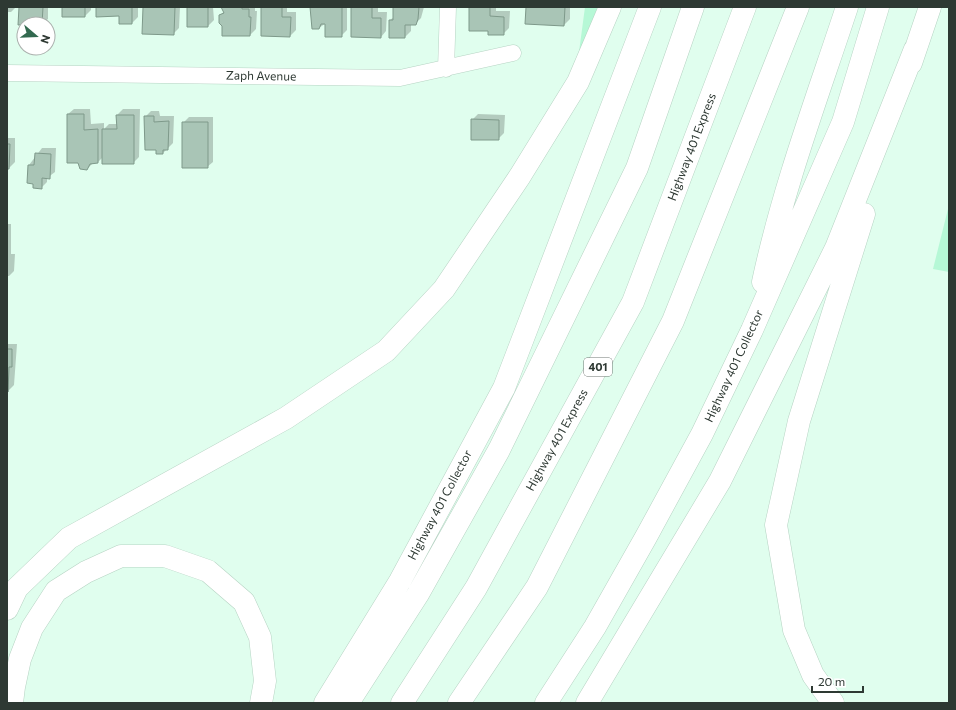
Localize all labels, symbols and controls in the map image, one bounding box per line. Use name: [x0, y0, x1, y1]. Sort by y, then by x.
north arrow: [16, 16, 56, 56]
text: N: [38, 33, 53, 45]
street label: Zaph Avenue: [226, 67, 296, 83]
street label: Highway 401 Express: [664, 91, 718, 203]
street label: Highway 401 Collector: [701, 307, 765, 424]
road number: 401: [584, 358, 612, 376]
street label: Highway 401 Express: [522, 386, 590, 493]
street label: Highway 401 Collector: [404, 447, 474, 562]
scale bar: [812, 668, 863, 694]
text: 20 m: [818, 674, 845, 688]

